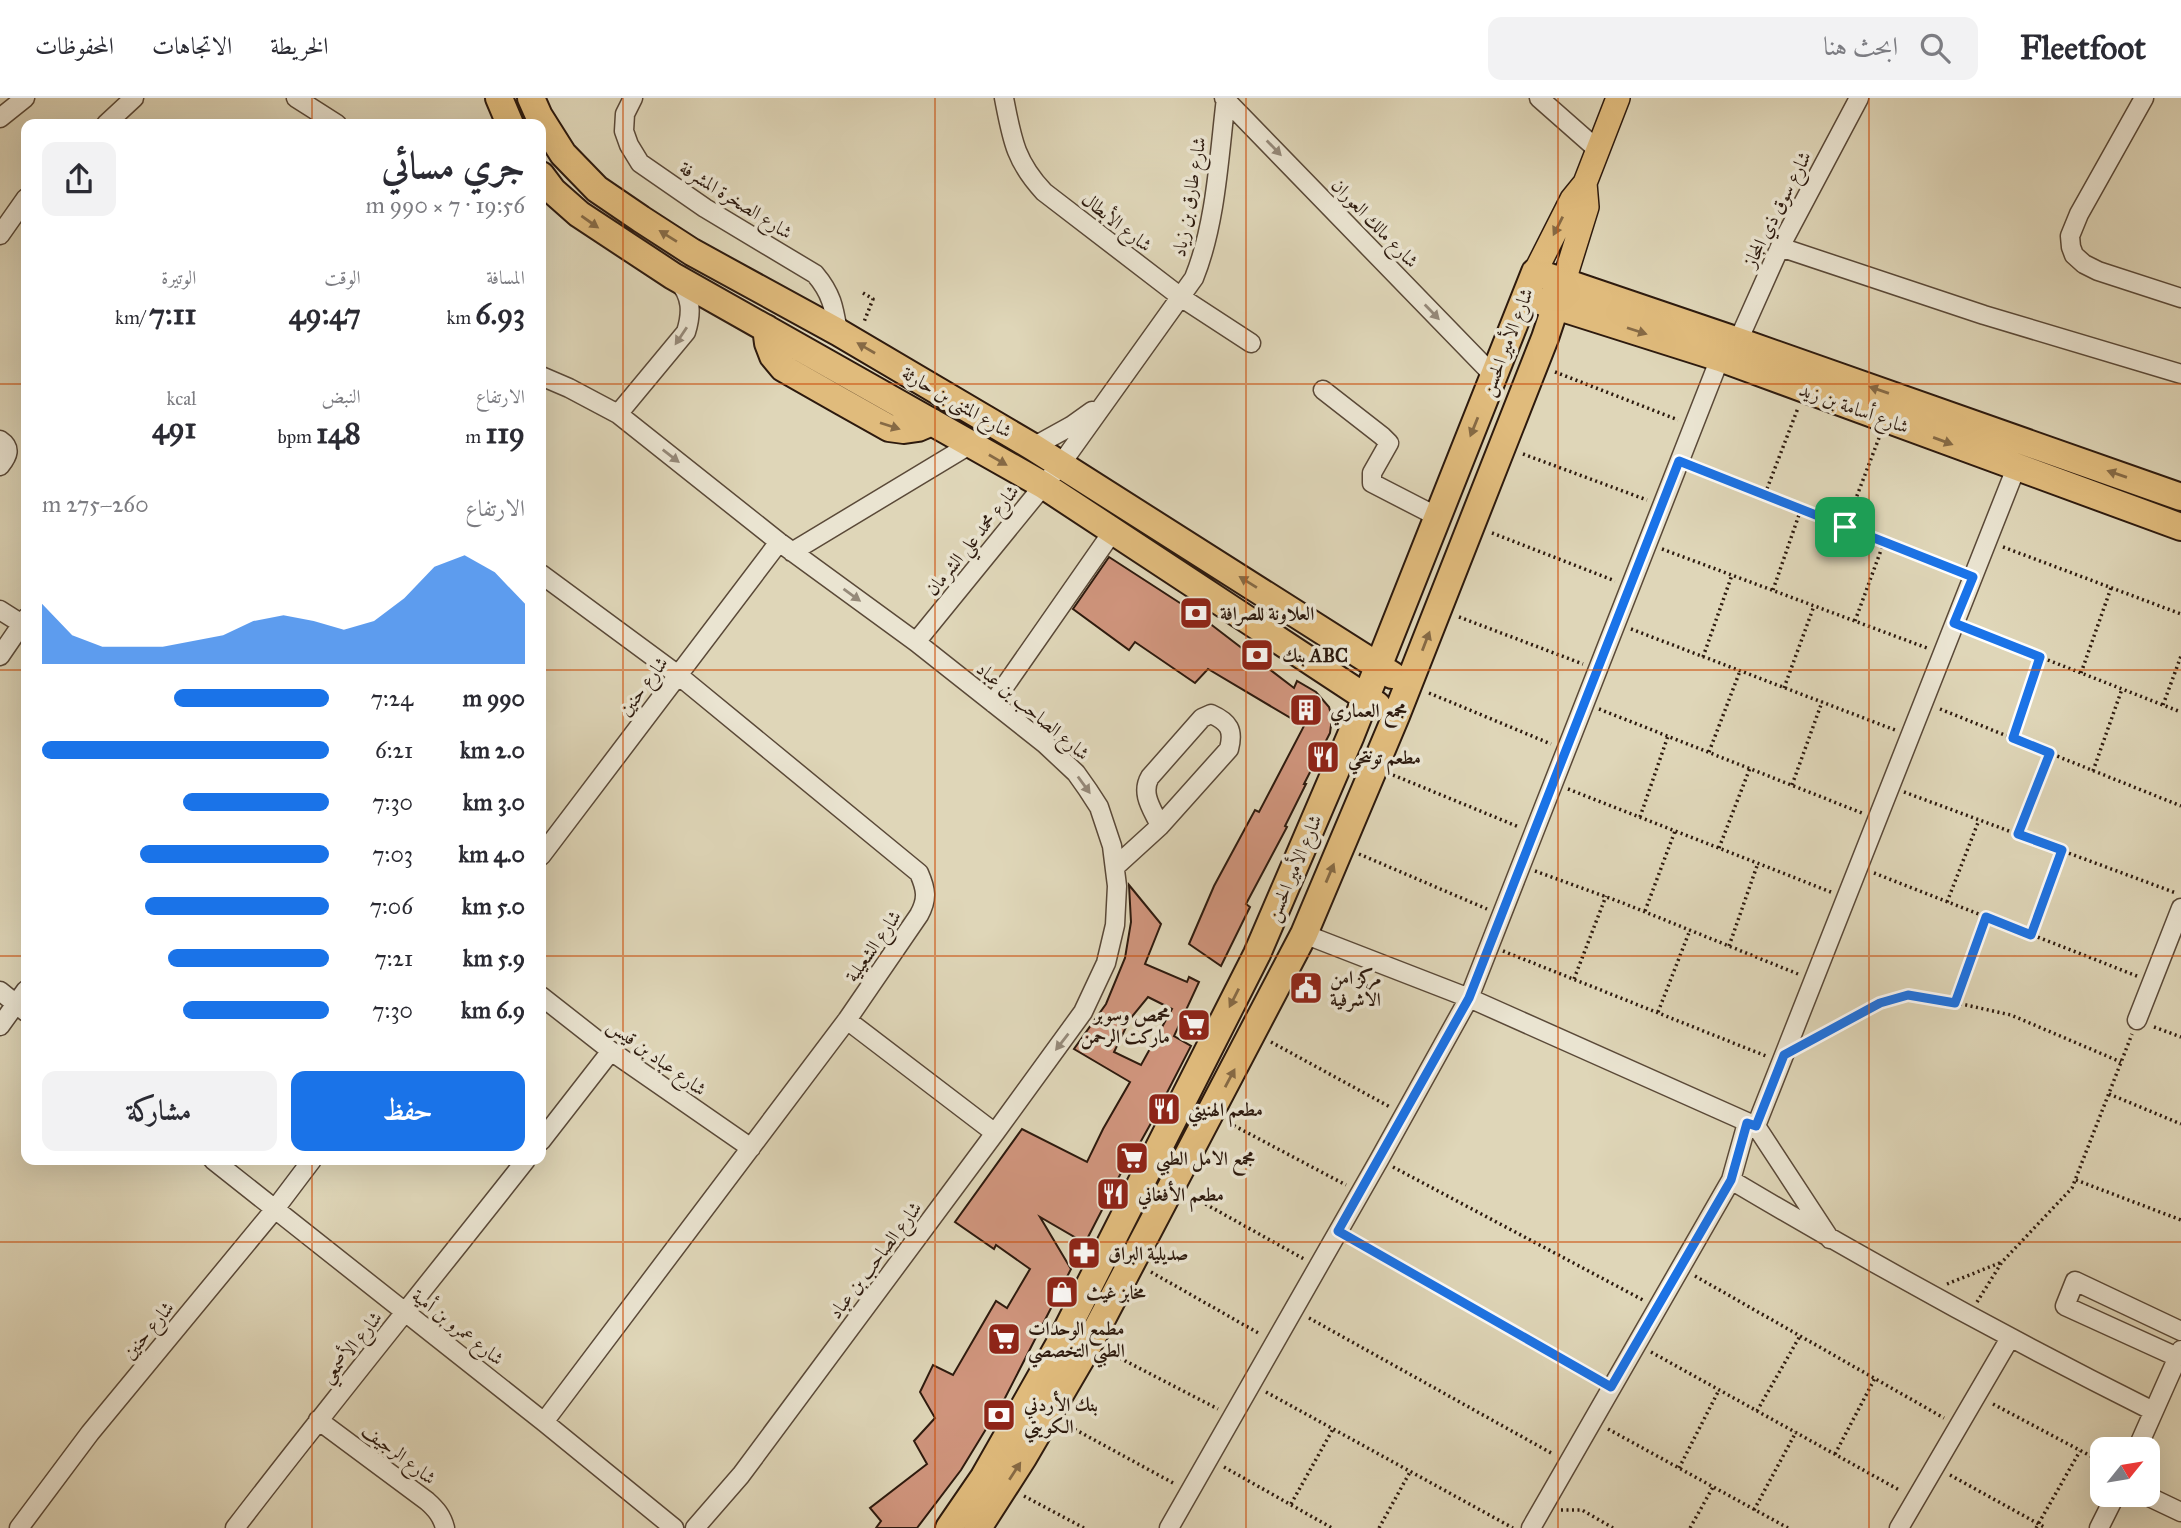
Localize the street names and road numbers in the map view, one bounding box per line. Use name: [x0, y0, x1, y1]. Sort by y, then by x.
street label: شارع طارق بن زياد: [1167, 135, 1215, 260]
street label: شارع سوق ذي المجاز: [1737, 147, 1820, 274]
street label: شارع الصخرة المشرفة: [673, 156, 797, 247]
street label: شارع مالك العوران: [1324, 173, 1423, 275]
street label: شارع الأبطال: [1075, 186, 1158, 260]
street label: شارع الأمير الحسن: [1474, 284, 1542, 401]
street label: شارع المثنى بن حارثة: [896, 361, 1016, 446]
street label: شارع أسامة بن زيد: [1795, 377, 1912, 442]
street label: شارع محمد علي الشرمان: [920, 480, 1029, 604]
street label: شارع حنين: [613, 652, 676, 723]
street label: شارع الصاحب بن عباد: [969, 657, 1094, 768]
street label: شارع الأمير الحسن: [1259, 810, 1331, 926]
street label: شارع الشعيلية: [840, 906, 909, 989]
street label: شارع عباد بن قيس: [601, 1013, 711, 1104]
street label: شارع الصاحب بن عباد: [823, 1197, 930, 1326]
street label: شارع عمرو بن أمية: [405, 1283, 509, 1373]
street label: شارع حنين: [117, 1296, 182, 1366]
street label: شارع الأصمعي: [314, 1305, 392, 1391]
street label: شارع الرجيف: [355, 1419, 441, 1493]

